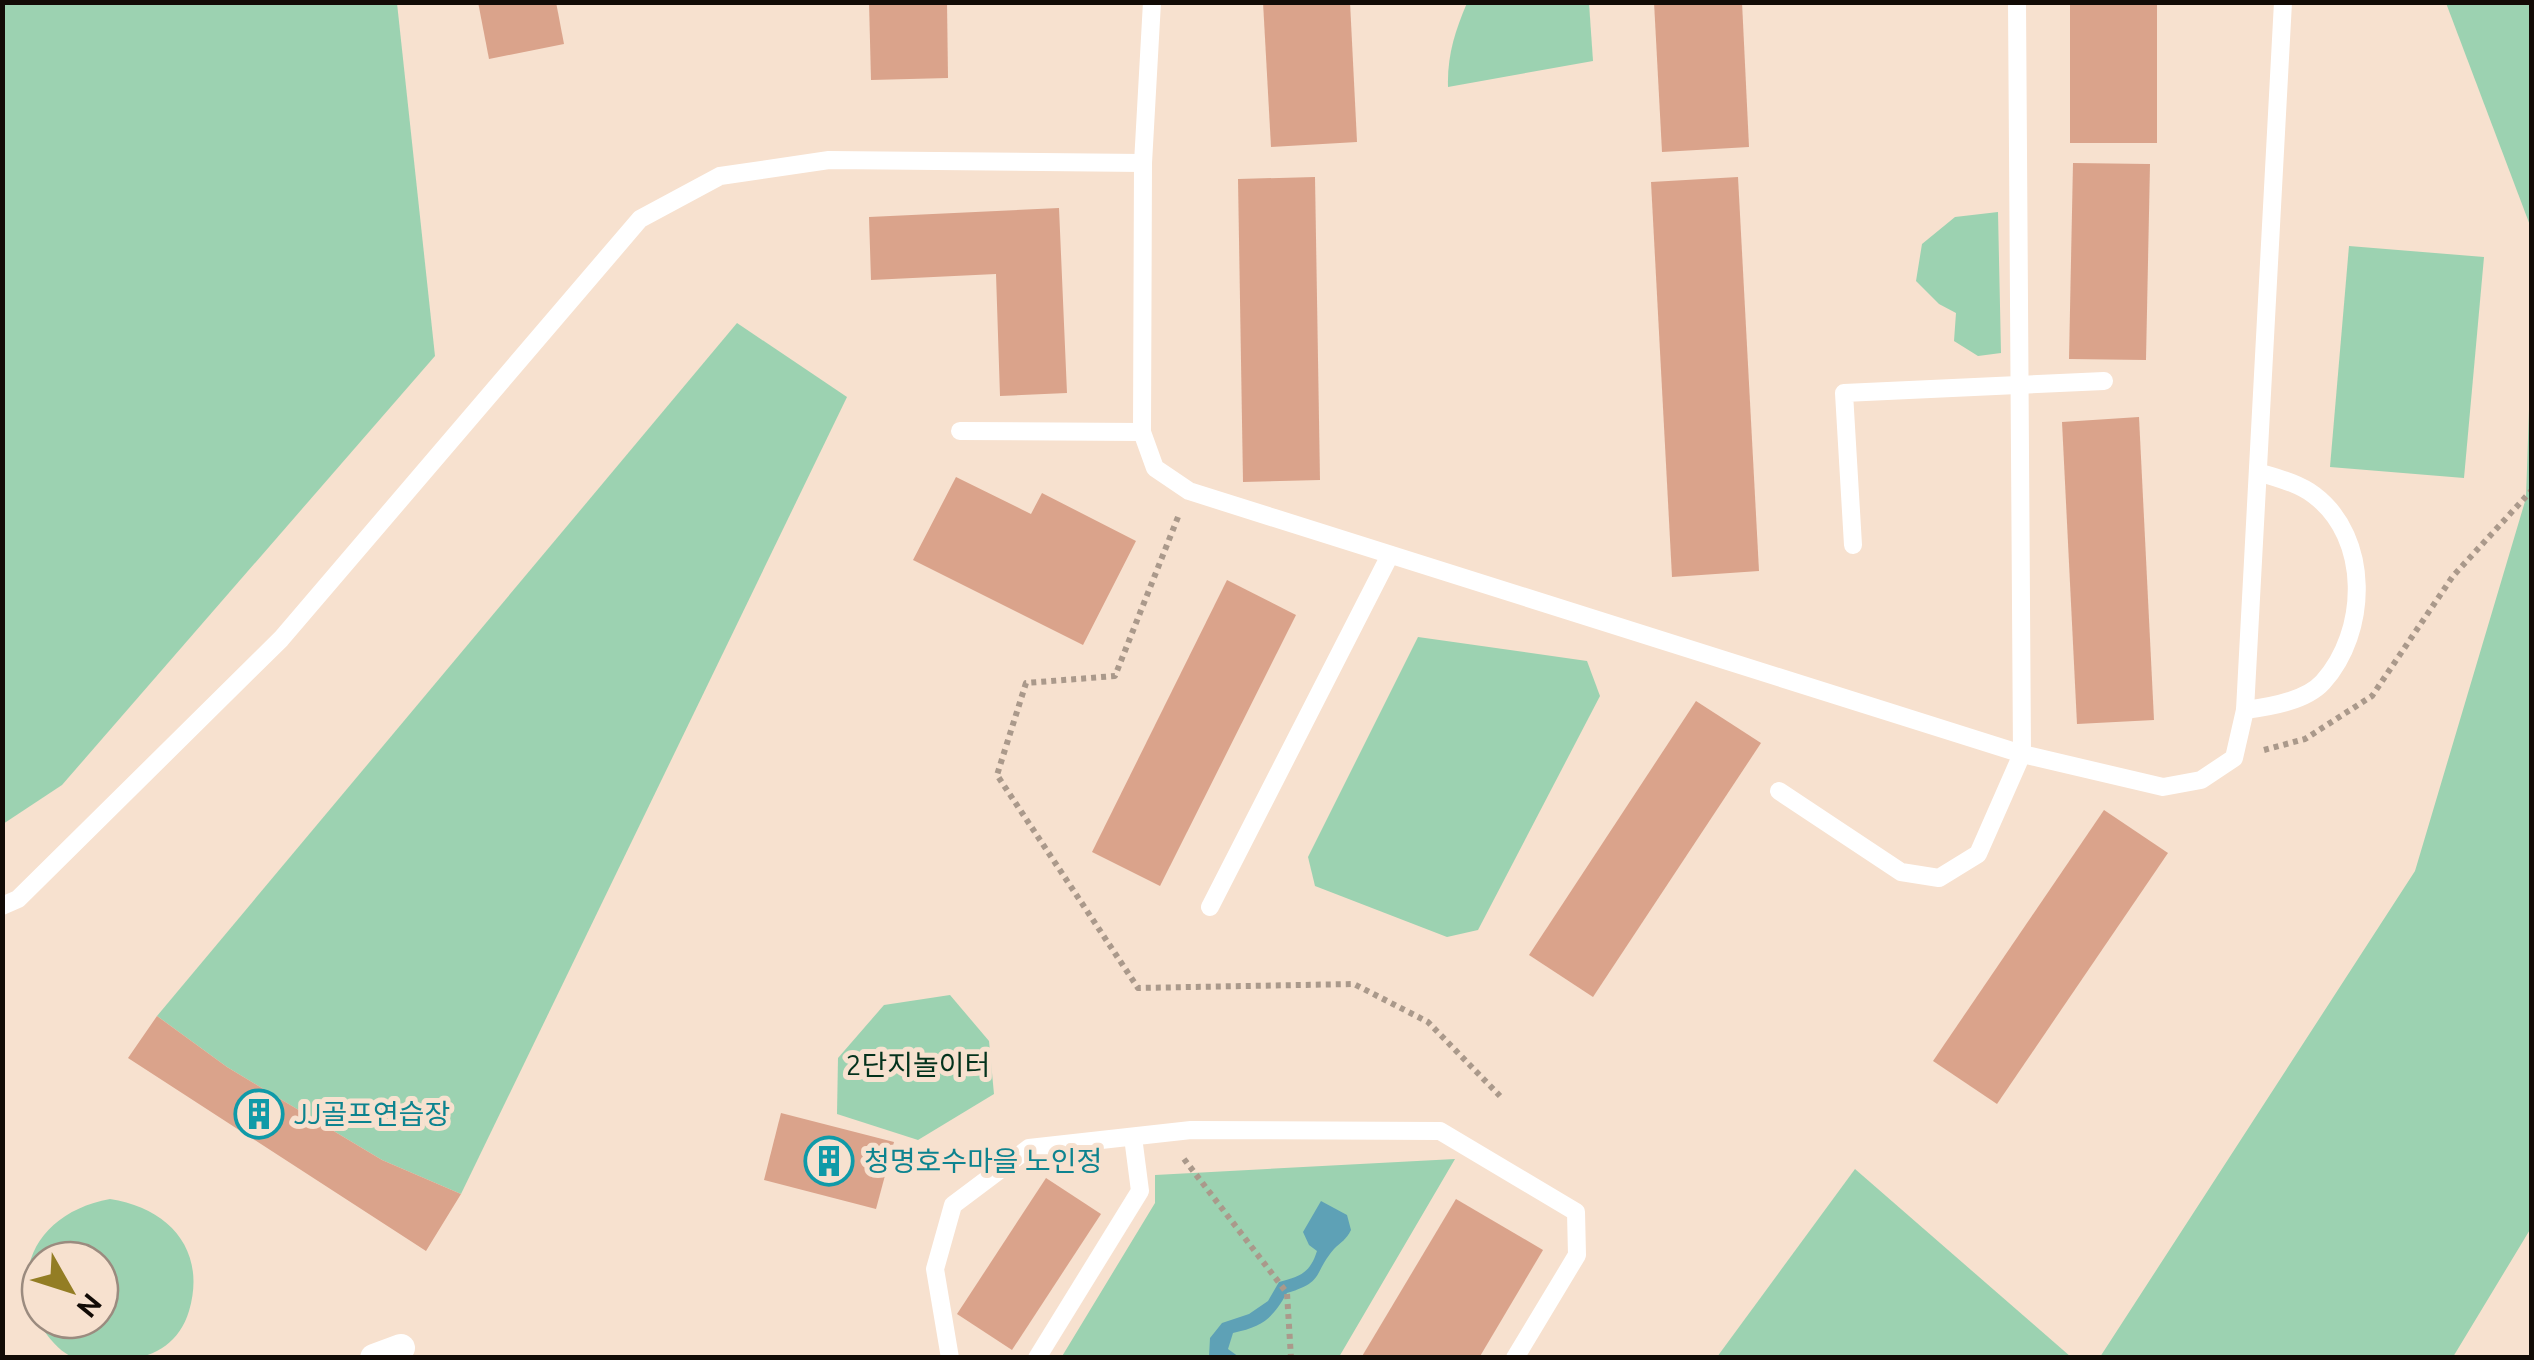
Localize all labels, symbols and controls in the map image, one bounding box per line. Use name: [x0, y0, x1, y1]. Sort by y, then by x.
park label: 2단지놀이터: [846, 1049, 990, 1080]
building icon: JJ골프연습장: [233, 1088, 285, 1140]
place label: JJ골프연습장: [294, 1098, 450, 1129]
building icon: 청명호수마을 노인정: [803, 1135, 855, 1187]
place label: 청명호수마을 노인정: [864, 1145, 1102, 1176]
north arrow: [20, 1240, 120, 1340]
text: N: [71, 1288, 108, 1324]

